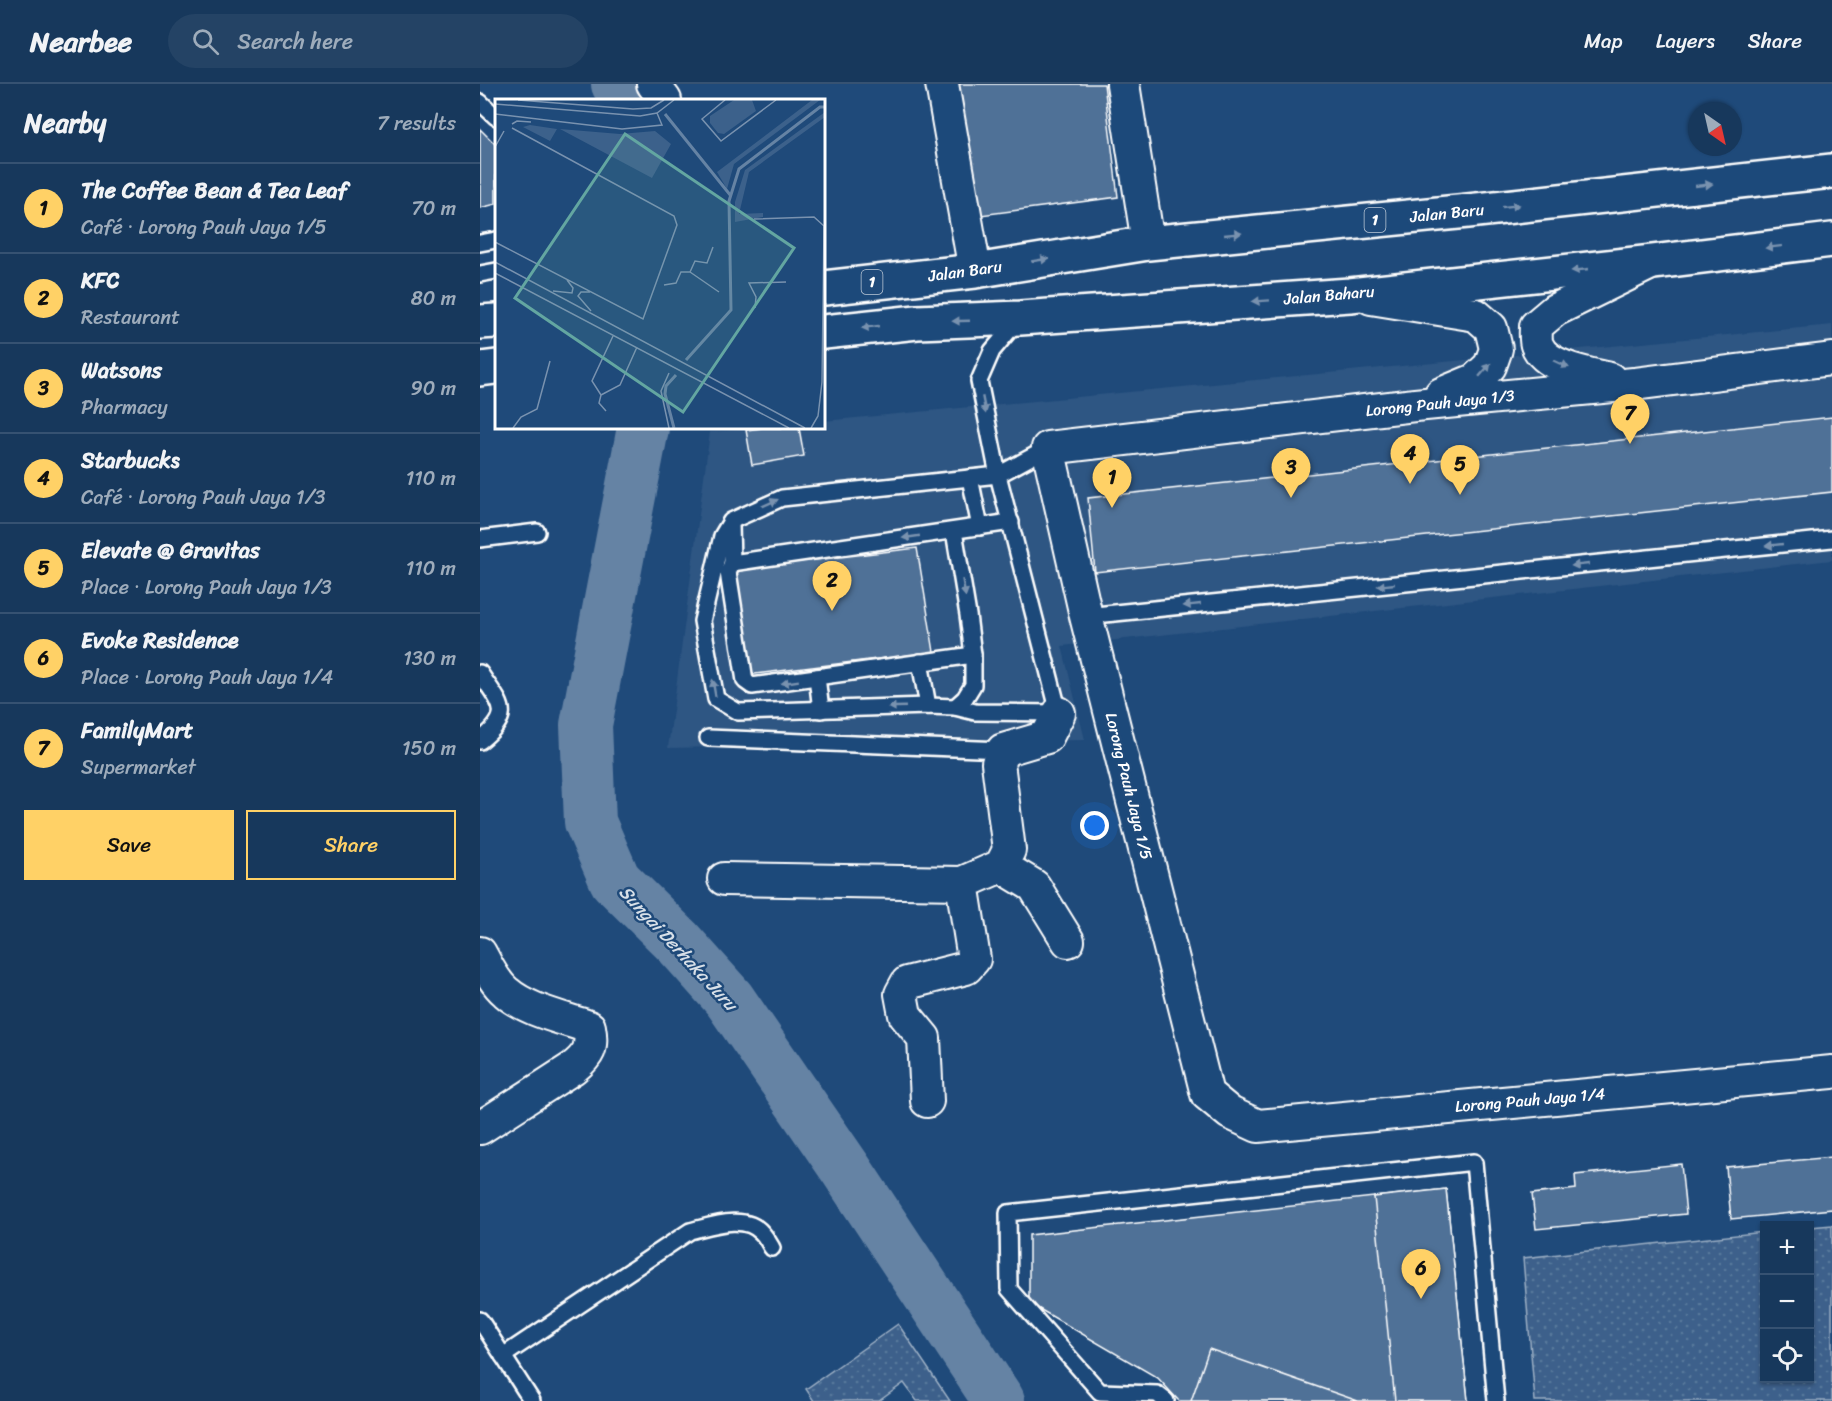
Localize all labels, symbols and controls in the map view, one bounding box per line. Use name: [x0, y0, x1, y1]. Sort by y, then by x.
search box: [168, 14, 588, 68]
text: Nearbee: [30, 17, 132, 66]
text: Search here: [237, 22, 353, 61]
text: Map: [1584, 22, 1623, 60]
text: Layers: [1656, 22, 1715, 60]
text: Share: [1748, 22, 1802, 60]
icon: search: [189, 25, 222, 58]
inset map: [495, 99, 825, 429]
text: Nearby: [24, 100, 106, 146]
north arrow: [1688, 102, 1742, 156]
text: 7 results: [377, 106, 456, 141]
text: The Coffee Bean & Tea Leaf: [81, 171, 347, 210]
one-way arrow: [1695, 180, 1714, 190]
text: 1: [39, 191, 48, 226]
text: 70 m: [411, 191, 456, 226]
street label: Jalan Baru: [1408, 195, 1486, 231]
one-way arrow: [1501, 201, 1520, 211]
road number: 1: [1364, 208, 1386, 232]
text: Café · Lorong Pauh Jaya 1/5: [81, 210, 327, 245]
one-way arrow: [1224, 229, 1243, 239]
one-way arrow: [1764, 243, 1783, 252]
street label: Jalan Baru: [925, 251, 1004, 291]
one-way arrow: [1031, 256, 1050, 265]
text: KFC: [81, 261, 120, 300]
one-way arrow: [1571, 265, 1590, 275]
road number: 1: [862, 270, 882, 294]
street label: Jalan Baharu: [1282, 277, 1376, 313]
text: 2: [38, 281, 49, 316]
text: 80 m: [411, 281, 456, 316]
one-way arrow: [1251, 296, 1270, 306]
text: Restaurant: [81, 300, 180, 335]
one-way arrow: [952, 316, 971, 325]
one-way arrow: [861, 322, 880, 332]
text: Watsons: [81, 351, 162, 390]
one-way arrow: [1552, 360, 1569, 369]
one-way arrow: [1478, 362, 1491, 377]
text: 3: [38, 371, 49, 406]
text: 90 m: [411, 371, 456, 406]
street label: Lorong Pauh Jaya 1/3: [1364, 381, 1516, 425]
text: Pharmacy: [81, 390, 168, 425]
pin: 7: [1610, 394, 1650, 444]
one-way arrow: [980, 396, 989, 415]
pin: 4: [1390, 434, 1430, 484]
text: Starbucks: [81, 441, 180, 480]
pin: 5: [1440, 446, 1480, 495]
pin: 3: [1272, 448, 1310, 498]
pin: 1: [1092, 458, 1132, 508]
text: 4: [37, 461, 50, 496]
text: 110 m: [406, 461, 456, 496]
text: Café · Lorong Pauh Jaya 1/3: [81, 480, 325, 515]
one-way arrow: [761, 498, 779, 508]
text: Elevate @ Gravitas: [81, 531, 260, 570]
one-way arrow: [902, 533, 921, 542]
one-way arrow: [1764, 540, 1783, 550]
text: 5: [37, 551, 50, 586]
text: 110 m: [406, 551, 456, 586]
one-way arrow: [1570, 560, 1589, 570]
pin: 2: [812, 562, 852, 611]
text: Place · Lorong Pauh Jaya 1/3: [81, 570, 332, 605]
one-way arrow: [960, 579, 969, 598]
one-way arrow: [1376, 580, 1395, 590]
one-way arrow: [1182, 601, 1201, 610]
text: Evoke Residence: [81, 621, 239, 660]
text: 6: [38, 641, 49, 676]
text: 130 m: [403, 641, 456, 676]
text: Place · Lorong Pauh Jaya 1/4: [81, 660, 333, 695]
one-way arrow: [781, 677, 800, 686]
one-way arrow: [709, 679, 718, 698]
one-way arrow: [887, 703, 906, 712]
street label: Lorong Pauh Jaya 1/5: [1097, 709, 1161, 863]
text: FamilyMart: [81, 711, 193, 750]
text: 7: [38, 731, 49, 766]
text: 150 m: [402, 731, 456, 766]
text: Supermarket: [81, 750, 196, 785]
button: Save: [24, 810, 234, 880]
button: Share: [246, 810, 456, 880]
your location: [1080, 811, 1109, 840]
water label: Sungai Derhaka Juru: [611, 878, 747, 1020]
street label: Lorong Pauh Jaya 1/4: [1454, 1079, 1606, 1121]
map controls: [1760, 1221, 1814, 1383]
button: +: [1760, 1221, 1814, 1275]
pin: 6: [1402, 1250, 1440, 1299]
button: −: [1760, 1275, 1814, 1329]
button: locate: [1760, 1329, 1814, 1383]

